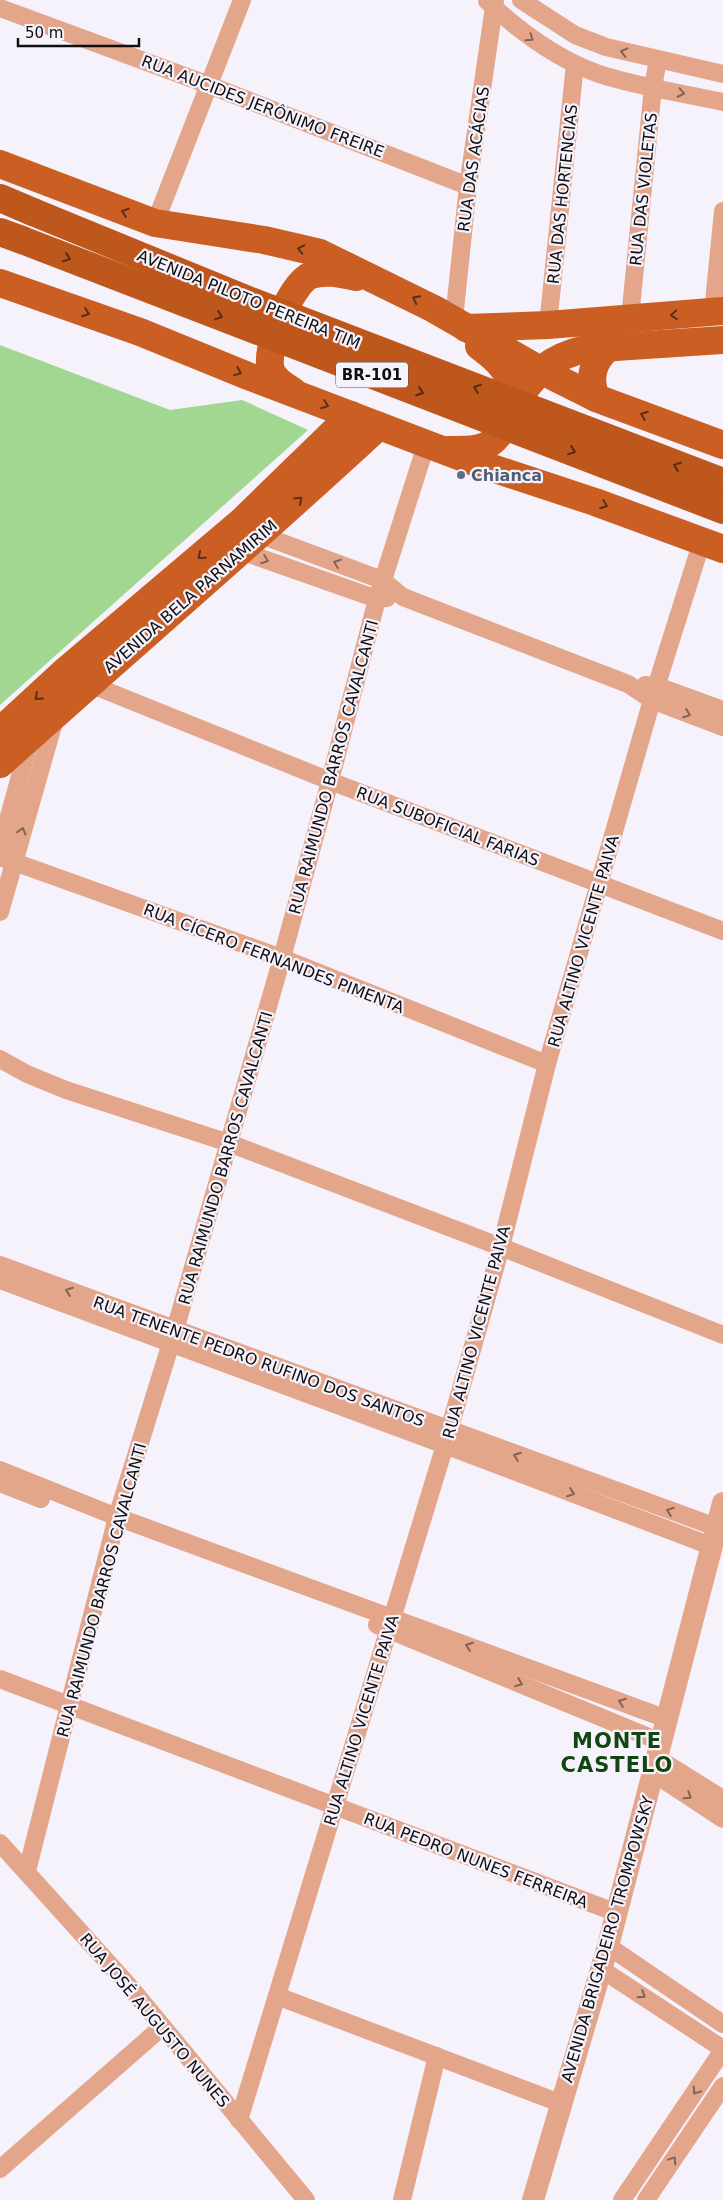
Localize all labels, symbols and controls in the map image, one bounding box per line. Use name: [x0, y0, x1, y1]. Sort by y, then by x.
scale bar: [18, 15, 139, 47]
text: 50 m: [25, 24, 63, 42]
one-way arrow: [524, 32, 534, 41]
one-way arrow: [620, 47, 629, 58]
street label: RUA AUCIDES JERÔNIMO FREIRE: [139, 51, 387, 162]
street label: RUA DAS ACÁCIAS: [454, 85, 493, 233]
one-way arrow: [677, 87, 686, 98]
street label: RUA DAS HORTENCIAS: [544, 103, 581, 285]
street label: RUA DAS VIOLETAS: [626, 111, 661, 267]
one-way arrow: [121, 208, 130, 218]
one-way arrow: [297, 244, 305, 254]
street label: AVENIDA PILOTO PEREIRA TIM: [134, 246, 363, 353]
one-way arrow: [63, 252, 71, 262]
one-way arrow: [412, 295, 421, 305]
one-way arrow: [82, 307, 90, 317]
one-way arrow: [670, 309, 678, 320]
one-way arrow: [214, 310, 223, 320]
road number: BR-101: [336, 362, 408, 388]
one-way arrow: [233, 366, 241, 376]
one-way arrow: [473, 384, 481, 394]
one-way arrow: [415, 386, 424, 396]
one-way arrow: [320, 399, 329, 409]
one-way arrow: [641, 411, 649, 421]
one-way arrow: [567, 445, 575, 455]
one-way arrow: [673, 462, 682, 472]
place label: Chianca: [471, 466, 542, 485]
marker: Chianca: [455, 469, 467, 481]
one-way arrow: [293, 497, 302, 506]
one-way arrow: [600, 499, 608, 509]
street label: AVENIDA BELA PARNAMIRIM: [100, 516, 281, 677]
one-way arrow: [197, 551, 206, 560]
one-way arrow: [261, 554, 269, 564]
one-way arrow: [333, 559, 342, 569]
street label: RUA RAIMUNDO BARROS CAVALCANTI: [285, 618, 382, 916]
one-way arrow: [34, 691, 43, 700]
one-way arrow: [682, 708, 691, 718]
street label: RUA SUBOFICIAL FARIAS: [354, 783, 542, 870]
one-way arrow: [17, 828, 27, 836]
street label: RUA ALTINO VICENTE PAIVA: [544, 833, 623, 1049]
street label: RUA CÍCERO FERNANDES PIMENTA: [141, 900, 407, 1017]
street label: RUA RAIMUNDO BARROS CAVALCANTI: [174, 1009, 276, 1307]
street label: RUA ALTINO VICENTE PAIVA: [439, 1224, 514, 1441]
one-way arrow: [66, 1286, 74, 1296]
street label: RUA TENENTE PEDRO RUFINO DOS SANTOS: [91, 1293, 427, 1430]
street label: RUA RAIMUNDO BARROS CAVALCANTI: [53, 1441, 150, 1739]
one-way arrow: [514, 1452, 522, 1462]
one-way arrow: [566, 1487, 574, 1497]
one-way arrow: [666, 1507, 675, 1517]
street label: RUA ALTINO VICENTE PAIVA: [320, 1612, 403, 1828]
one-way arrow: [465, 1642, 474, 1652]
one-way arrow: [514, 1677, 523, 1687]
one-way arrow: [618, 1698, 626, 1708]
district label: MONTE CASTELO: [561, 1729, 673, 1777]
one-way arrow: [683, 1790, 692, 1799]
street label: AVENIDA BRIGADEIRO TROMPOWSKY: [557, 1794, 658, 2085]
street label: RUA PEDRO NUNES FERREIRA: [361, 1809, 591, 1912]
street label: RUA JOSÉ AUGUSTO NUNES: [76, 1929, 233, 2111]
one-way arrow: [637, 1989, 646, 1999]
one-way arrow: [693, 2085, 702, 2094]
one-way arrow: [667, 2156, 676, 2165]

